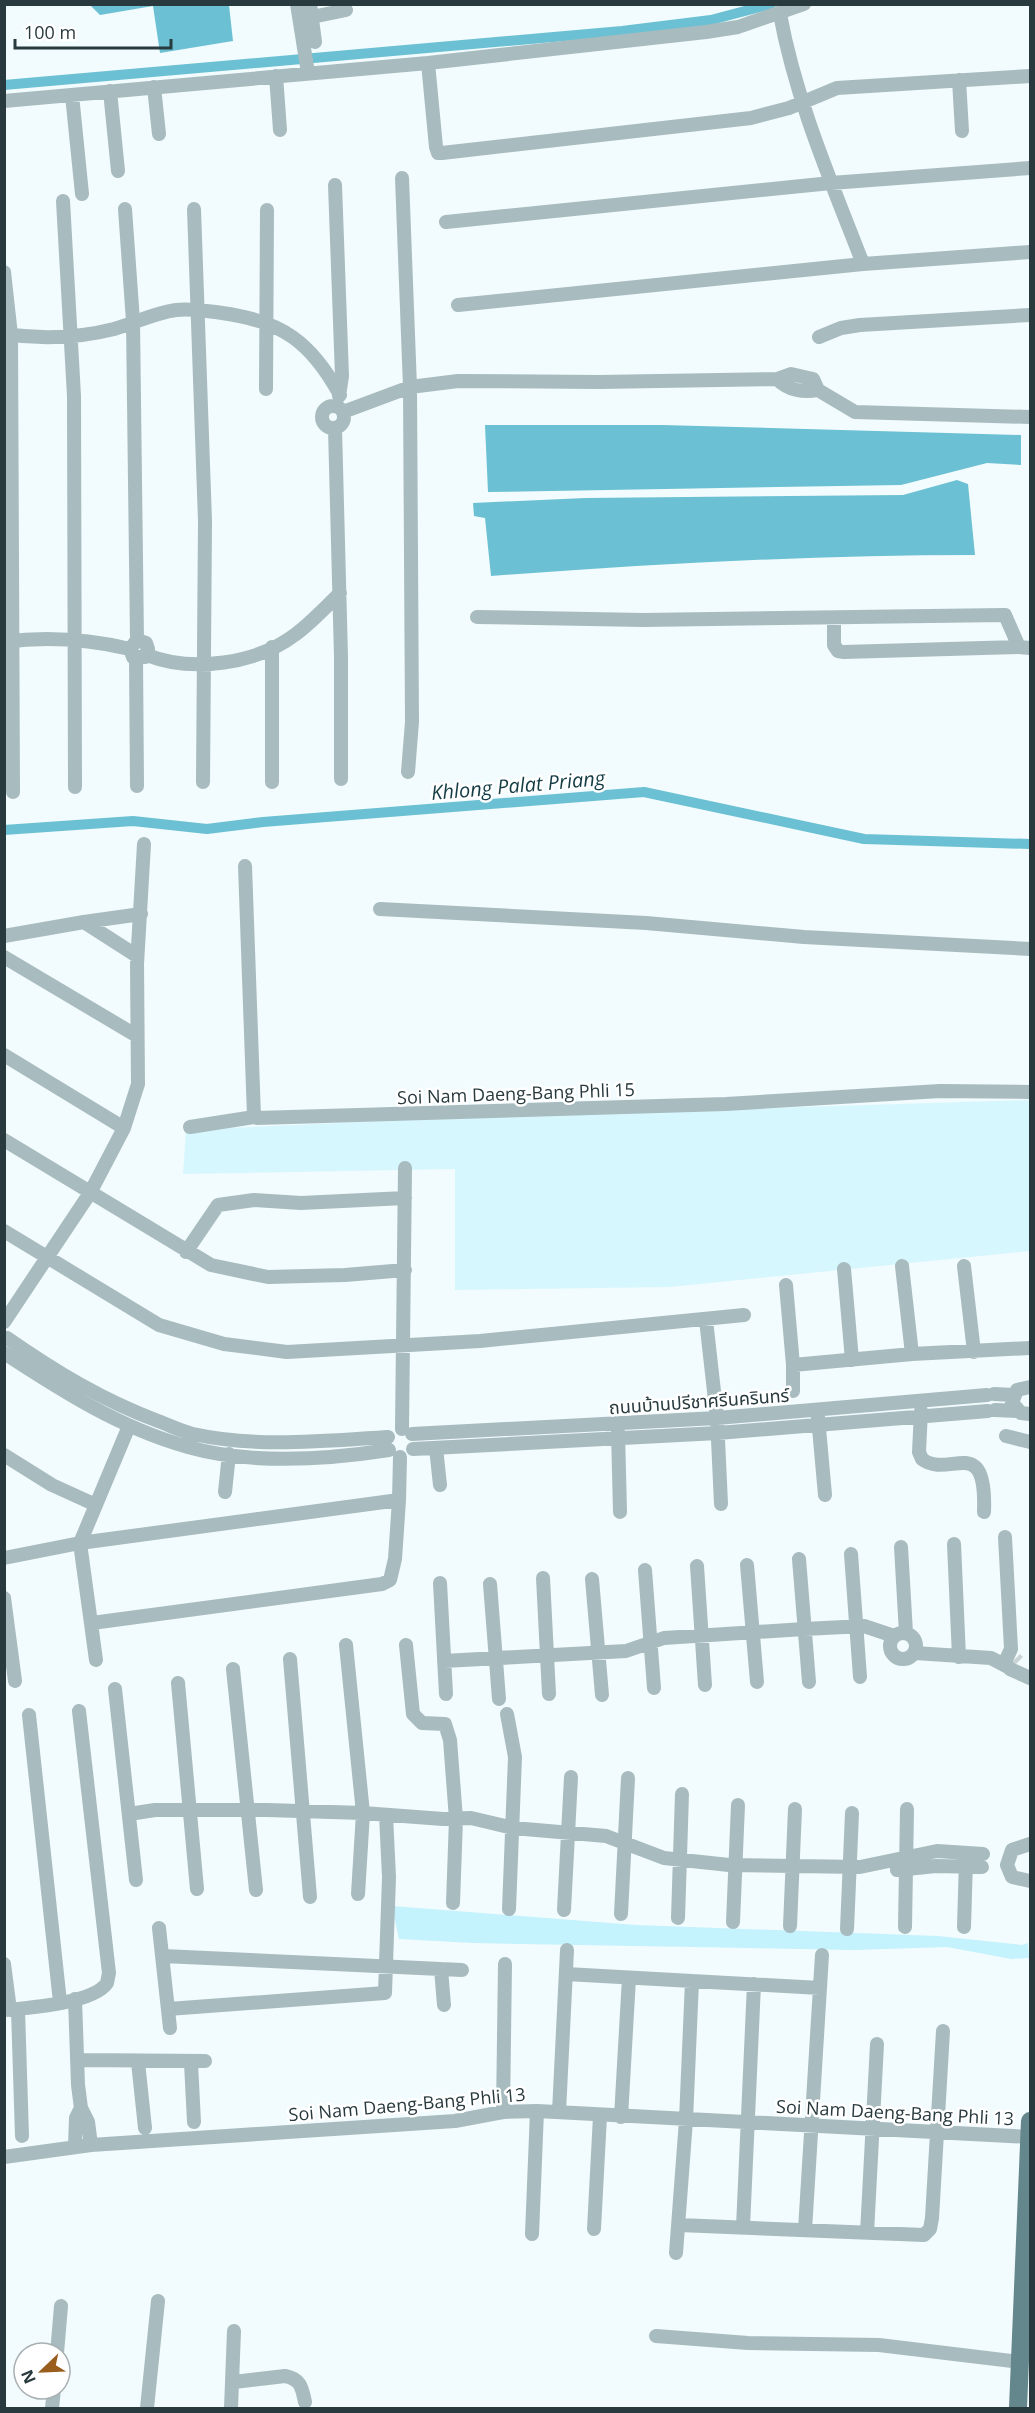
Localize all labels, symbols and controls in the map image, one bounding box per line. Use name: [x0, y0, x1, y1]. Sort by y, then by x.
scale bar: [15, 12, 171, 50]
text: 100 m: [24, 20, 76, 44]
water label: Khlong Palat Priang: [430, 764, 607, 806]
street label: Soi Nam Daeng-Bang Phli 15: [397, 1077, 635, 1109]
street label: ถนนบ้านปรีชาศรีนครินทร์: [608, 1383, 791, 1419]
street label: Soi Nam Daeng-Bang Phli 13: [287, 2082, 527, 2126]
street label: Soi Nam Daeng-Bang Phli 13: [776, 2094, 1014, 2130]
north arrow: [12, 2341, 72, 2401]
text: N: [16, 2367, 41, 2387]

